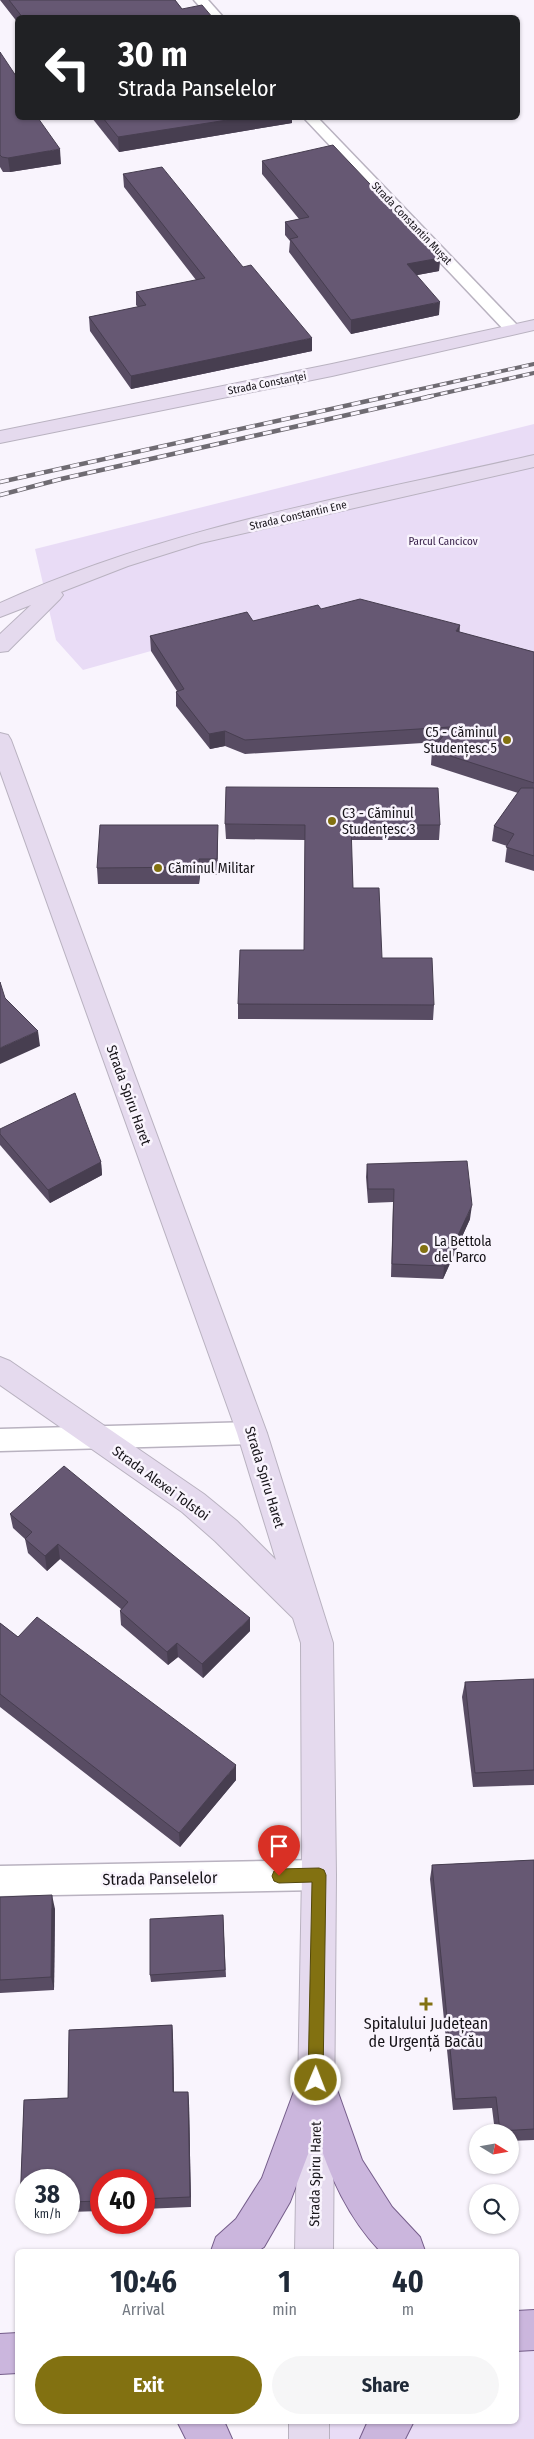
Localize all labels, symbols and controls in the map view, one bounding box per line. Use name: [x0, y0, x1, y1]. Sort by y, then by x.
text: 30 m: [118, 33, 188, 75]
icon: left: [35, 35, 100, 100]
text: Strada Panselelor: [118, 75, 276, 102]
street label: Strada Constantin Mușat: [369, 179, 455, 268]
street label: Strada Constanței: [227, 369, 308, 397]
street label: Strada Constantin Ene: [248, 498, 348, 533]
park label: Parcul Cancicov: [408, 535, 478, 548]
place label: C5 - Căminul Studențesc 5: [423, 724, 497, 758]
marker: C5 - Căminul Studențesc 5: [501, 734, 513, 746]
place label: C3 - Căminul Studențesc 3: [342, 805, 416, 839]
marker: C3 - Căminul Studențesc 3: [326, 815, 338, 827]
place label: Căminul Militar: [168, 860, 255, 877]
marker: Căminul Militar: [152, 862, 164, 874]
street label: Strada Spiru Haret: [103, 1043, 155, 1148]
place label: La Bettola del Parco: [434, 1233, 492, 1266]
marker: La Bettola del Parco: [418, 1243, 430, 1255]
street label: Strada Spiru Haret: [241, 1424, 288, 1530]
street label: Strada Alexei Tolstoi: [109, 1442, 213, 1524]
pin: [258, 1825, 300, 1876]
icon: arrive: [265, 1832, 293, 1860]
street label: Strada Panselelor: [102, 1868, 218, 1889]
marker: Spitalului Județean de Urgență Bacău: [419, 1997, 433, 2011]
place label: Spitalului Județean de Urgență Bacău: [364, 2014, 488, 2052]
position arrow: [289, 2053, 341, 2105]
street label: Strada Spiru Haret: [306, 2121, 325, 2227]
north arrow: [469, 2124, 519, 2174]
map controls: [469, 2124, 519, 2234]
speed limit sign: 40: [90, 2169, 155, 2234]
text: 38: [35, 2180, 60, 2210]
button: search: [469, 2184, 519, 2234]
text: km/h: [34, 2207, 61, 2221]
text: 10:46: [110, 2264, 177, 2300]
text: 1: [278, 2264, 291, 2300]
text: 40: [392, 2264, 424, 2300]
text: Arrival: [122, 2300, 165, 2319]
text: min: [272, 2300, 297, 2319]
text: m: [402, 2300, 414, 2319]
button: Exit: [35, 2356, 262, 2414]
button: Share: [272, 2356, 499, 2414]

